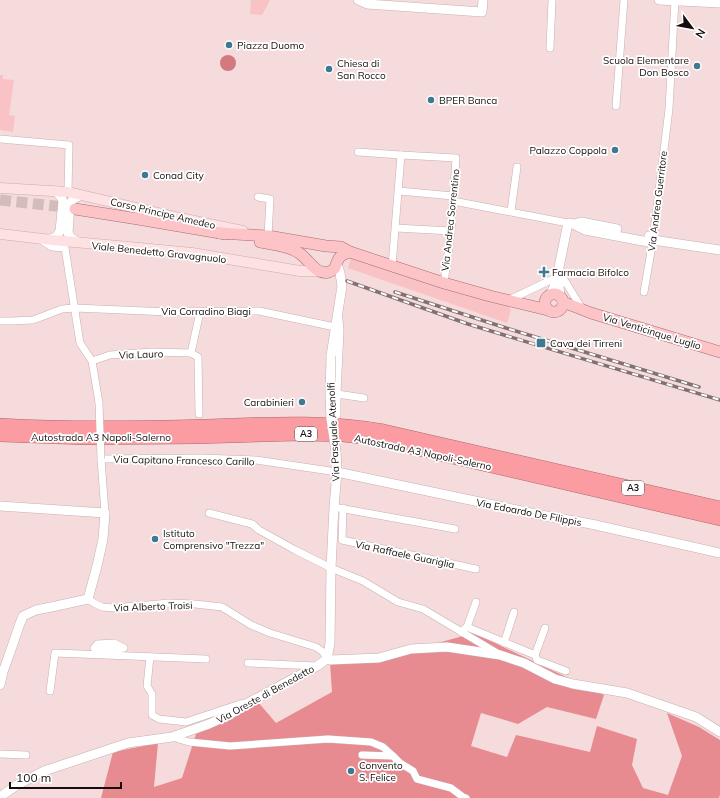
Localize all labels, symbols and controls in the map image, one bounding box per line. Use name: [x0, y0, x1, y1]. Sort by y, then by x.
north arrow: [672, 8, 712, 48]
text: N: [692, 26, 709, 41]
place label: Piazza Duomo: [237, 39, 305, 52]
marker: Piazza Duomo: [224, 40, 234, 50]
place label: Scuola Elementare Don Bosco: [603, 54, 689, 79]
place label: Chiesa di San Rocco: [337, 57, 386, 82]
marker: Scuola Elementare Don Bosco: [692, 61, 702, 71]
marker: Chiesa di San Rocco: [324, 64, 334, 74]
place label: BPER Banca: [439, 94, 497, 107]
marker: BPER Banca: [426, 95, 436, 105]
place label: Palazzo Coppola: [529, 144, 607, 157]
marker: Palazzo Coppola: [610, 145, 620, 155]
street label: Via Andrea Guerritore: [645, 150, 670, 252]
street label: Via Andrea Sorrentino: [439, 168, 462, 272]
place label: Conad City: [153, 169, 204, 182]
marker: Conad City: [140, 170, 150, 180]
street label: Corso Principe Amedeo: [109, 195, 217, 232]
street label: Viale Benedetto Gravagnuolo: [91, 239, 227, 266]
place label: Farmacia Bifolco: [552, 266, 629, 279]
marker: Farmacia Bifolco: [539, 267, 549, 277]
street label: Via Corradino Biagi: [161, 305, 251, 318]
street label: Via Venticinque Luglio: [601, 310, 703, 353]
marker: Cava dei Tirreni: [535, 337, 547, 349]
place label: Cava dei Tirreni: [550, 337, 622, 350]
street label: Via Lauro: [119, 347, 164, 362]
street label: Via Pasquale Atenolfi: [324, 382, 343, 482]
place label: Carabinieri: [244, 396, 294, 409]
marker: Carabinieri: [297, 397, 307, 407]
road number: A3: [295, 427, 317, 441]
street label: Autostrada A3 Napoli-Salerno: [31, 431, 171, 444]
street label: Autostrada A3 Napoli-Salerno: [353, 432, 493, 473]
street label: Via Capitano Francesco Carillo: [113, 453, 255, 468]
road number: A3: [622, 481, 644, 495]
street label: Via Edoardo De Filippis: [475, 496, 583, 529]
place label: Istituto Comprensivo "Trezza": [163, 527, 264, 552]
marker: Istituto Comprensivo "Trezza": [150, 534, 160, 544]
street label: Via Raffaele Guariglia: [354, 538, 456, 571]
street label: Via Alberto Troisi: [113, 599, 193, 614]
street label: Via Oreste di Benedetto: [214, 662, 317, 727]
place label: Convento S. Felice: [359, 759, 403, 784]
scale bar: [10, 764, 121, 790]
marker: Convento S. Felice: [346, 766, 356, 776]
text: 100 m: [16, 770, 51, 785]

